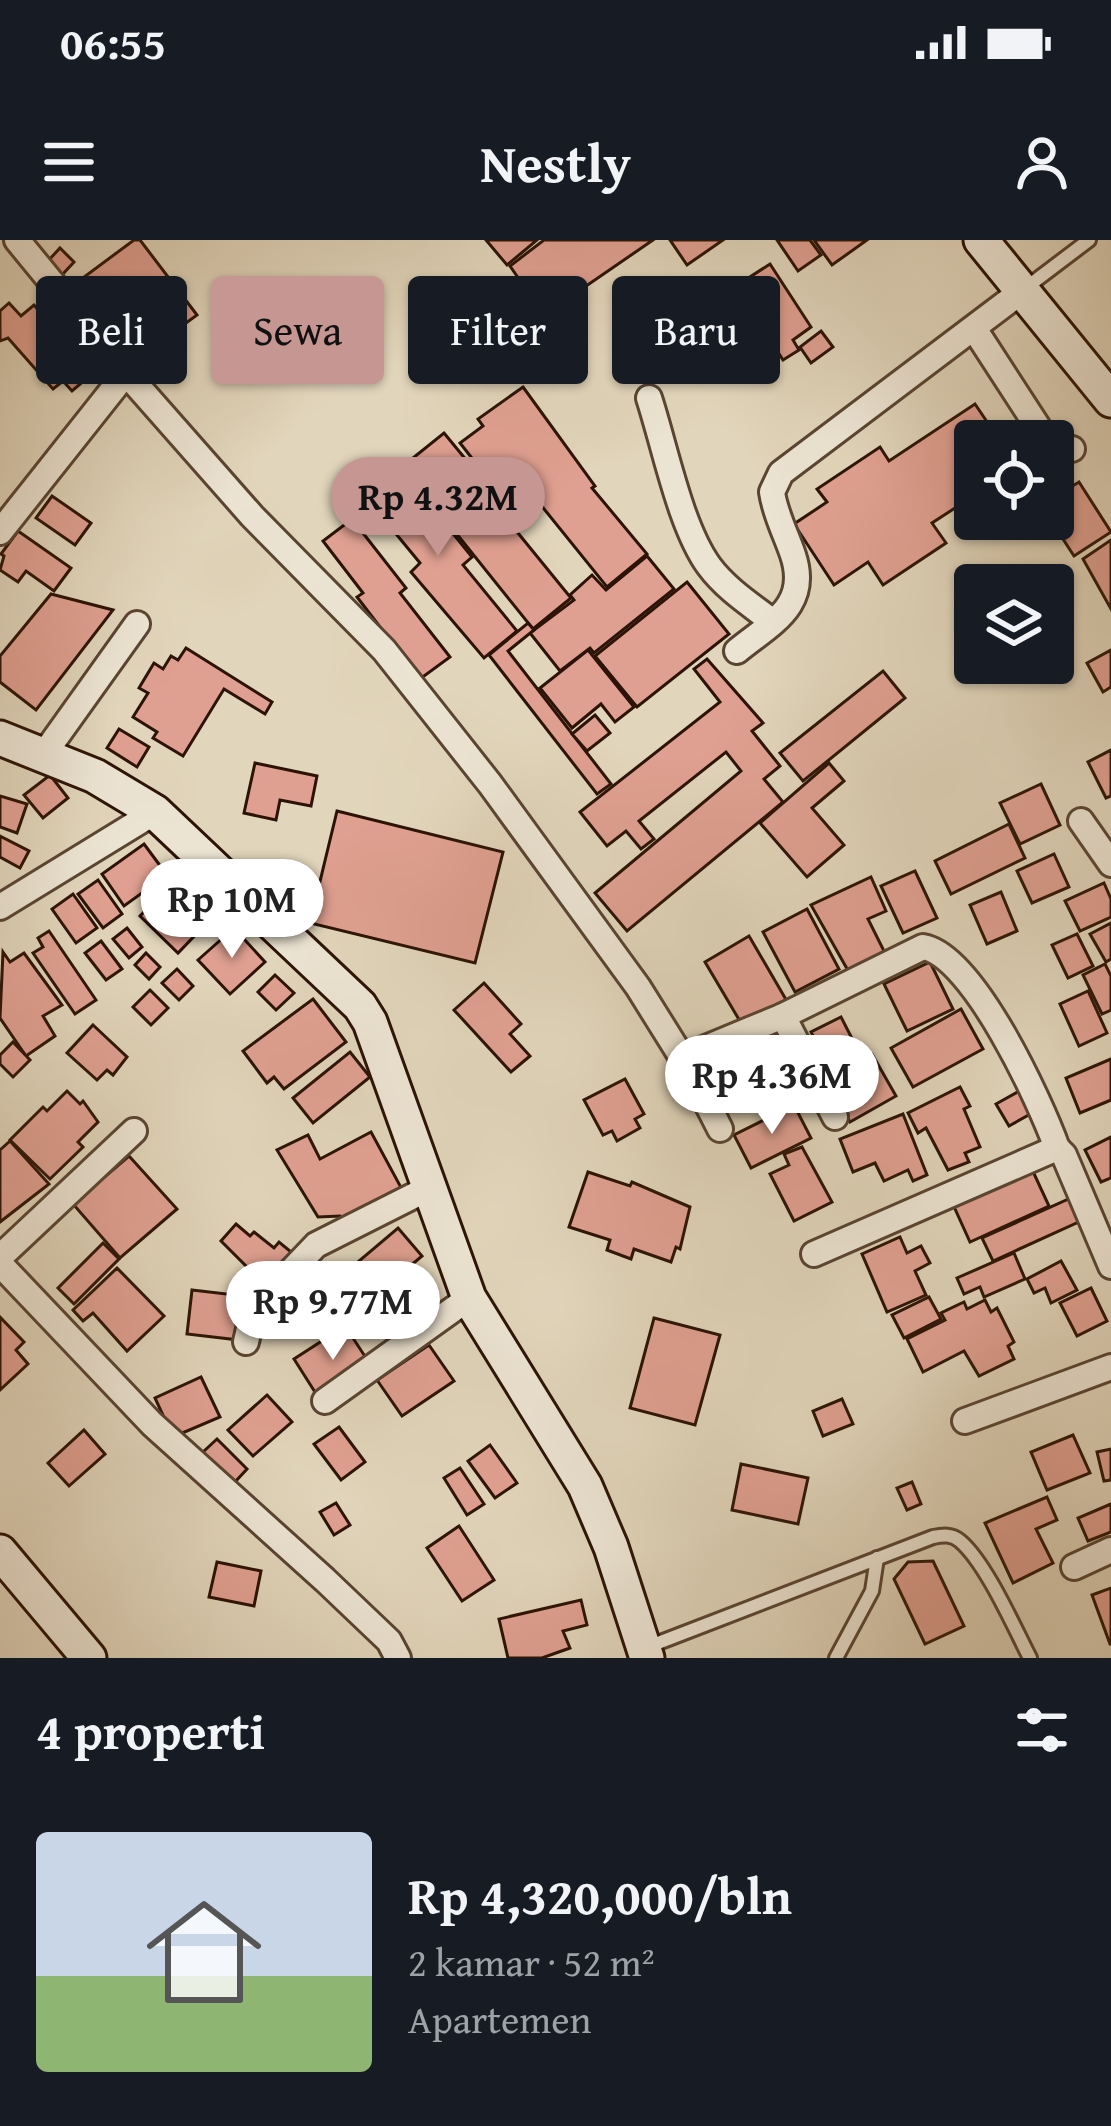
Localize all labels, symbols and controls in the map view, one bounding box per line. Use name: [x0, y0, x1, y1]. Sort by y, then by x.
text: 06:55: [60, 10, 166, 75]
text: Nestly: [480, 123, 631, 202]
icon: menu: [36, 129, 102, 195]
icon: person: [1009, 129, 1075, 195]
chip: Beli: [36, 276, 187, 384]
chip: Sewa: [211, 276, 384, 384]
chip: Filter: [408, 276, 588, 384]
chip: Baru: [612, 276, 780, 384]
map controls: [954, 420, 1074, 684]
button: locate: [954, 420, 1074, 540]
pin: Rp 4.32M: [314, 457, 562, 559]
text: Rp 4.32M: [358, 467, 518, 524]
button: layers: [954, 564, 1074, 684]
pin: Rp 10M: [134, 859, 330, 961]
text: Rp 10M: [168, 869, 296, 926]
pin: Rp 4.36M: [648, 1035, 896, 1137]
text: Rp 4.36M: [692, 1045, 852, 1102]
pin: Rp 9.77M: [209, 1261, 457, 1363]
text: Rp 9.77M: [253, 1271, 413, 1328]
text: 4 properti: [36, 1693, 265, 1768]
icon: filters: [1009, 1697, 1075, 1763]
text: Rp 4,320,000/bln: [408, 1858, 792, 1933]
icon: home: [132, 1880, 276, 2024]
text: 2 kamar · 52 m²: [408, 1933, 655, 1990]
text: Apartemen: [408, 1990, 591, 2047]

